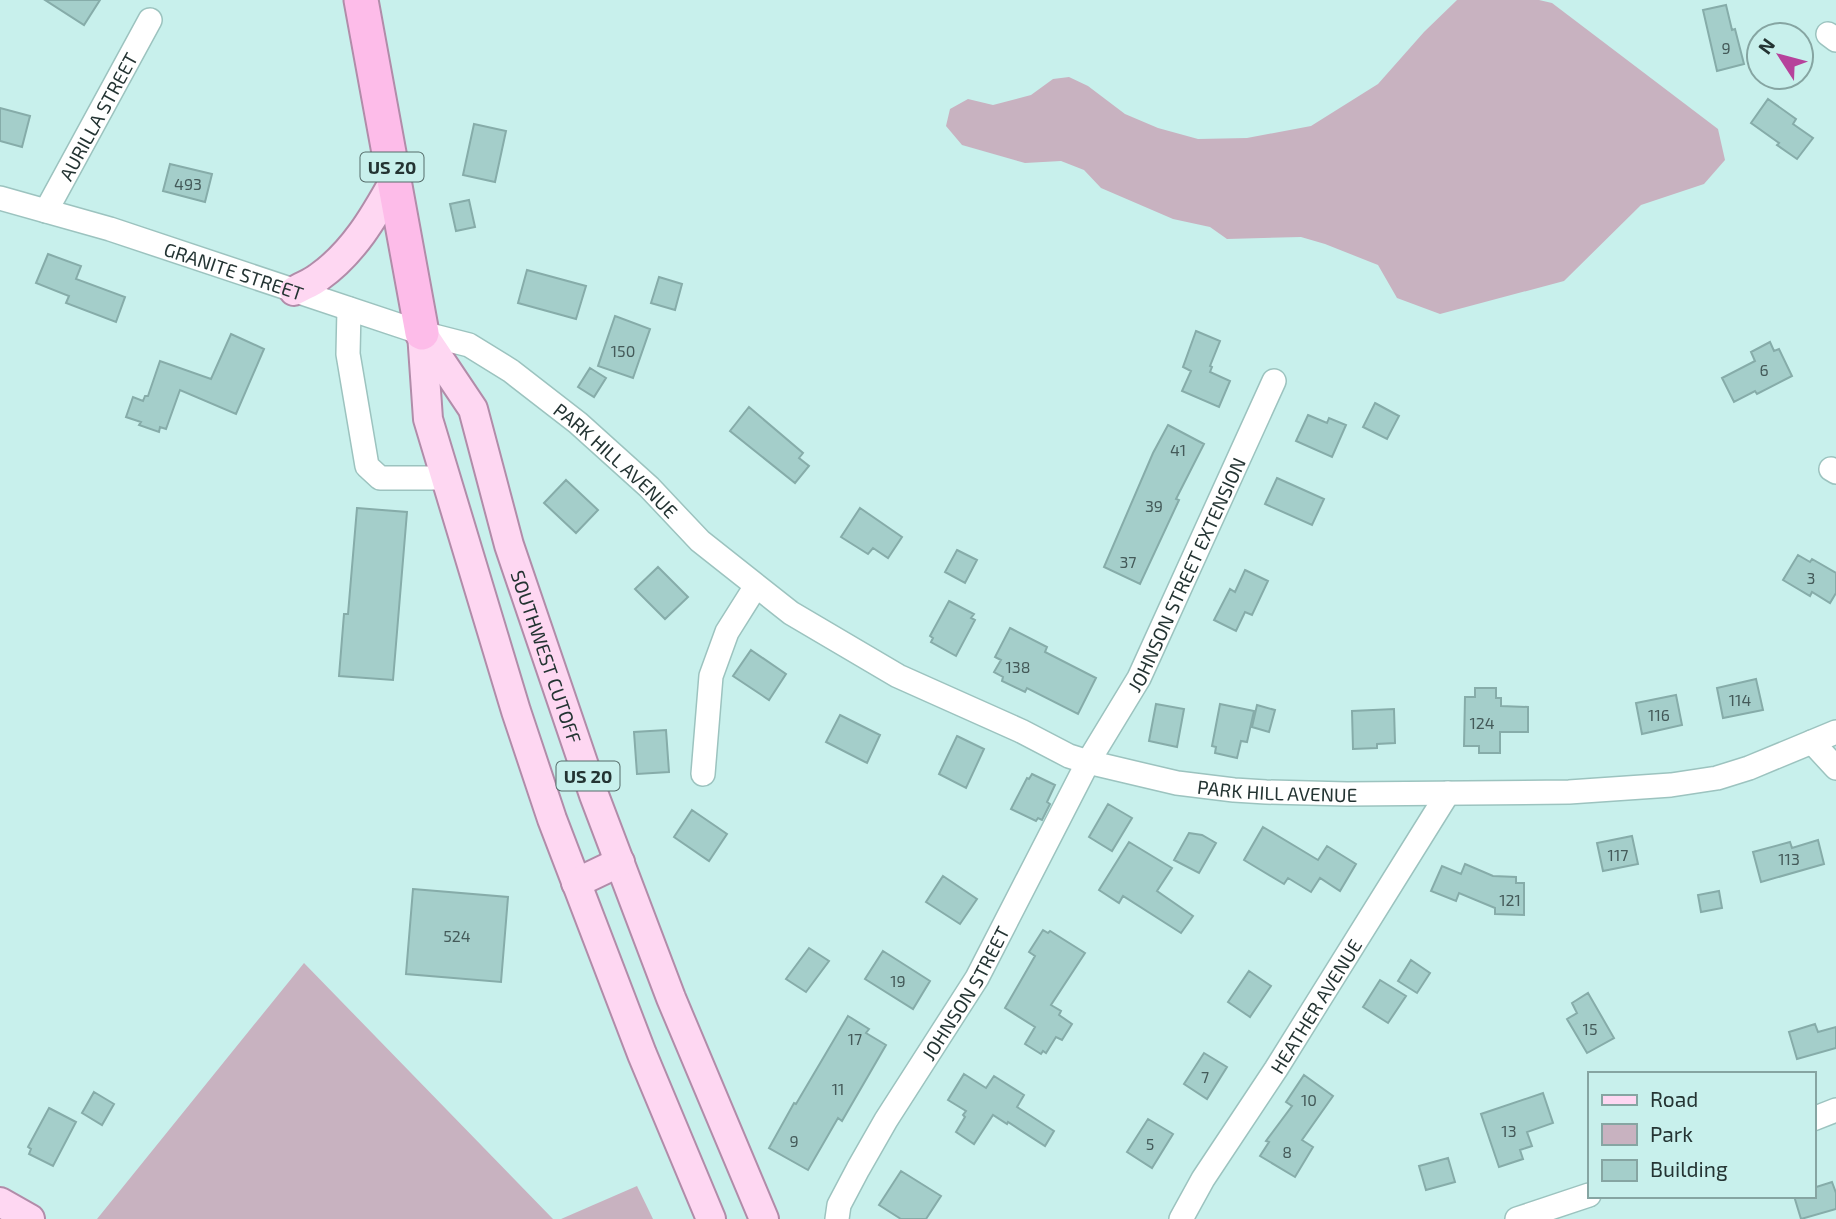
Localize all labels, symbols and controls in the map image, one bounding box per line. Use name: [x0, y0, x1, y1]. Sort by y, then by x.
north arrow: [1745, 21, 1815, 91]
text: N: [1753, 33, 1779, 58]
house number: 9: [1721, 38, 1731, 57]
street label: AURILLA STREET: [54, 48, 142, 184]
road number: US 20: [360, 152, 424, 182]
house number: 493: [174, 174, 202, 193]
street label: GRANITE STREET: [161, 236, 307, 304]
house number: 150: [611, 341, 635, 360]
house number: 6: [1759, 360, 1769, 379]
street label: PARK HILL AVENUE: [550, 397, 683, 522]
house number: 41: [1170, 440, 1186, 459]
street label: JOHNSON STREET EXTENSION: [1122, 453, 1249, 696]
house number: 39: [1145, 496, 1163, 515]
house number: 37: [1119, 552, 1137, 571]
street label: SOUTHWEST CUTOFF: [507, 567, 587, 746]
house number: 3: [1807, 568, 1815, 587]
house number: 138: [1006, 657, 1030, 676]
house number: 114: [1729, 690, 1751, 709]
house number: 116: [1648, 705, 1670, 724]
house number: 124: [1469, 713, 1495, 732]
road number: US 20: [556, 762, 620, 790]
street label: PARK HILL AVENUE: [1196, 774, 1357, 806]
house number: 117: [1608, 845, 1628, 864]
house number: 113: [1778, 849, 1800, 868]
house number: 121: [1499, 890, 1521, 909]
street label: JOHNSON STREET: [916, 922, 1013, 1064]
house number: 524: [443, 926, 471, 945]
street label: HEATHER AVENUE: [1265, 934, 1366, 1077]
house number: 19: [890, 971, 906, 990]
house number: 15: [1583, 1019, 1597, 1038]
house number: 17: [848, 1029, 862, 1048]
house number: 7: [1201, 1067, 1209, 1086]
legend: [1588, 1072, 1815, 1198]
house number: 11: [832, 1079, 844, 1098]
text: Road: [1650, 1086, 1698, 1111]
house number: 10: [1301, 1090, 1317, 1109]
house number: 13: [1501, 1121, 1517, 1140]
text: Park: [1650, 1121, 1693, 1146]
house number: 9: [789, 1131, 799, 1150]
house number: 5: [1146, 1134, 1154, 1153]
house number: 8: [1282, 1142, 1292, 1161]
text: Building: [1650, 1156, 1728, 1181]

